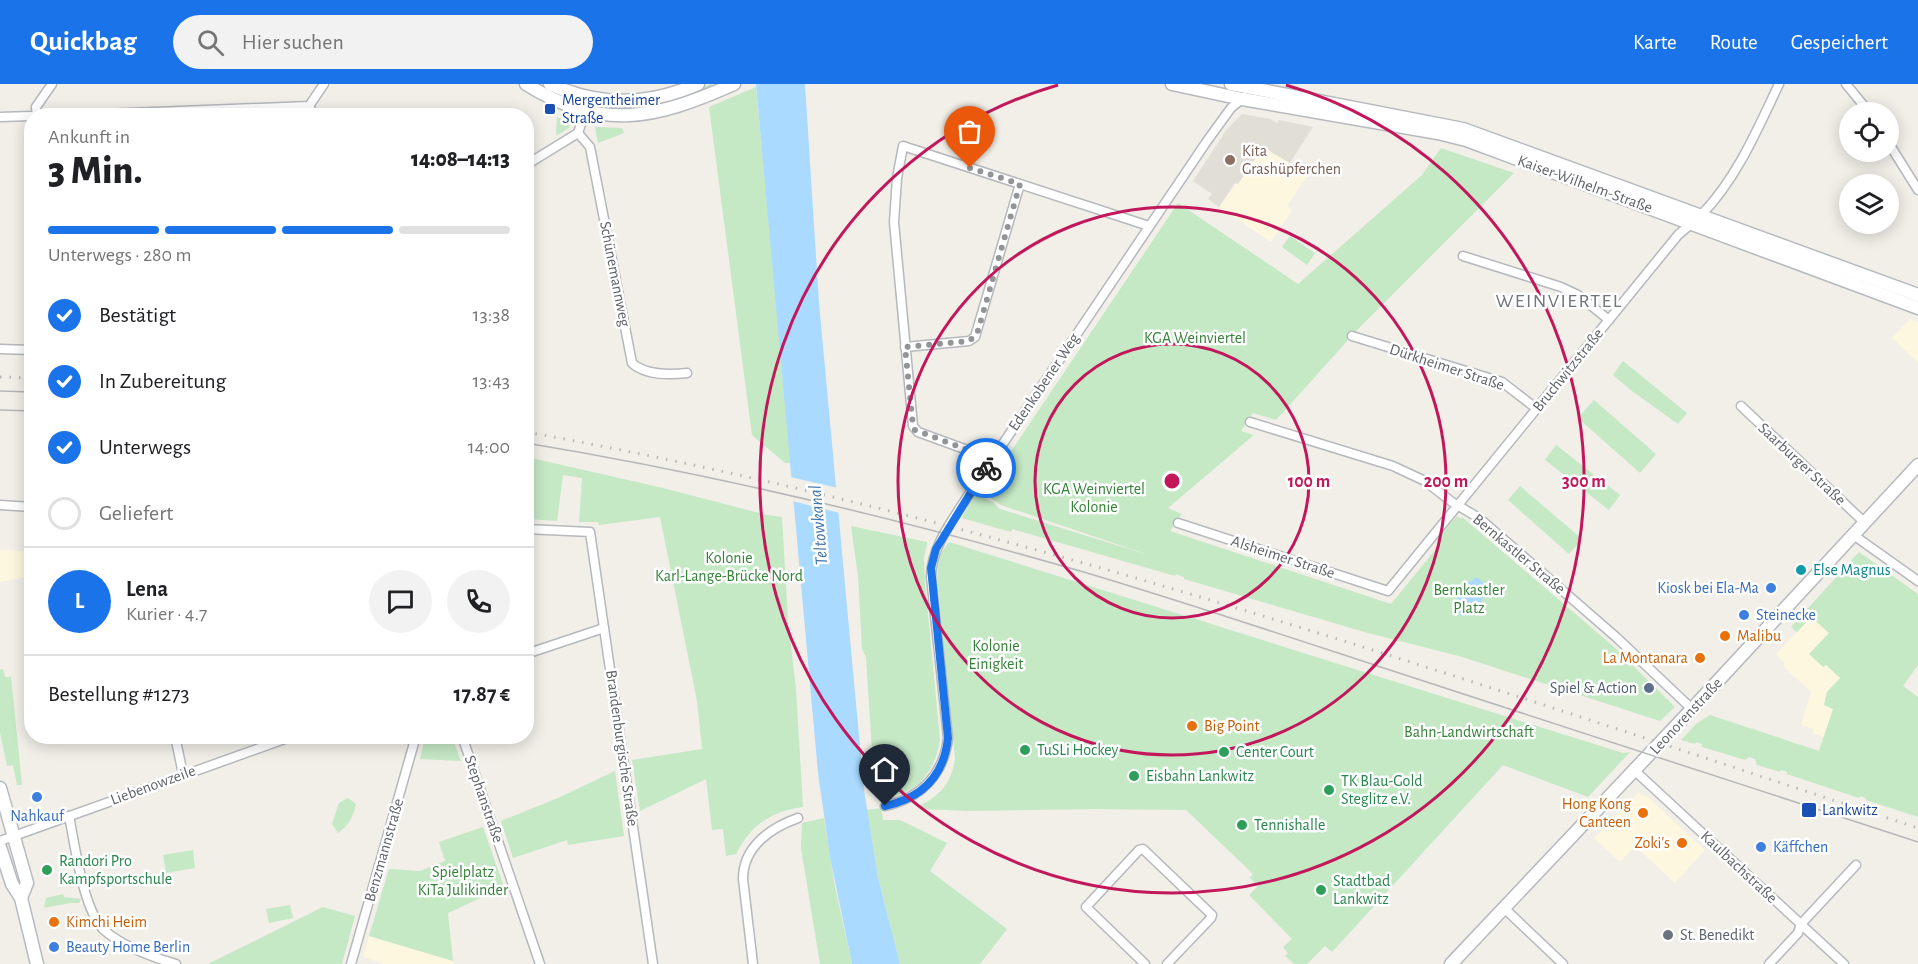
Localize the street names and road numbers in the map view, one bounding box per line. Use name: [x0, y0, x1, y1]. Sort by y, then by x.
street label: Kaiser-Wilhelm-Straße: [1515, 152, 1655, 216]
street label: Schünemannweg: [597, 220, 633, 328]
street label: Bruchwitzstraße: [1530, 325, 1606, 415]
street label: Edenkobener Weg: [1006, 330, 1083, 434]
street label: Dürkheimer Straße: [1388, 341, 1506, 393]
street label: Saarburger Straße: [1755, 420, 1849, 508]
street label: Bernkastler Straße: [1470, 511, 1568, 597]
street label: Alsheimer Straße: [1229, 533, 1337, 581]
street label: Brandenburgische Straße: [603, 669, 641, 827]
street label: Leonorenstraße: [1647, 675, 1725, 757]
street label: Stephanstraße: [462, 753, 506, 845]
street label: Liebenowzeile: [108, 762, 198, 808]
street label: Benzmannstraße: [362, 797, 406, 903]
street label: Kaulbachstraße: [1698, 828, 1780, 906]

